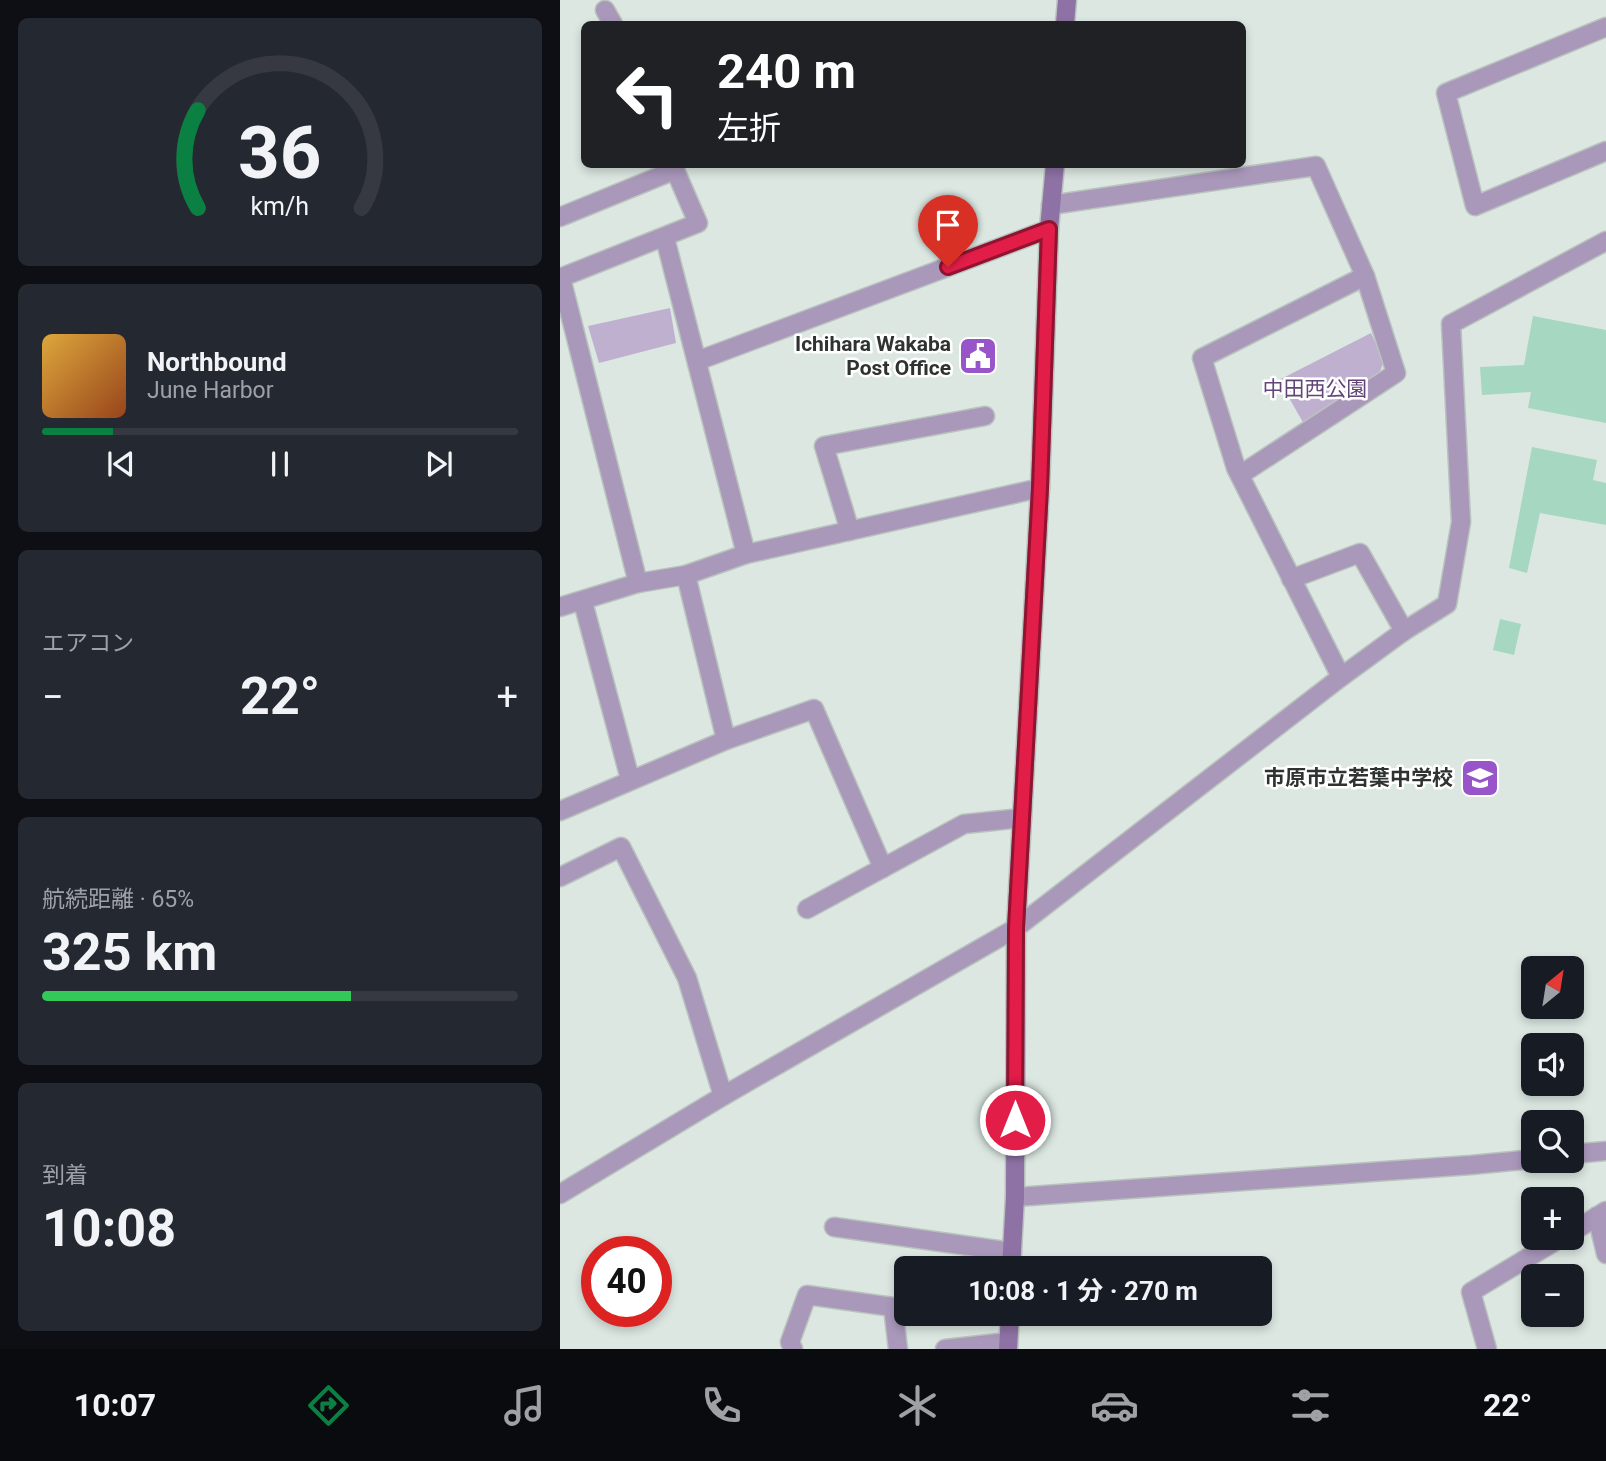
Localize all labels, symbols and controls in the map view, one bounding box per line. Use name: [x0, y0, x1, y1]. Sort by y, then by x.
text: 240 m: [717, 43, 856, 100]
icon: left: [602, 49, 693, 140]
text: 左折: [717, 109, 781, 147]
text: 36: [238, 110, 322, 196]
text: km/h: [251, 192, 309, 221]
pin: [918, 195, 978, 267]
icon: arrive: [929, 206, 967, 244]
place label: Ichihara Wakaba Post Office: [795, 332, 951, 380]
public building icon: Ichihara Wakaba Post Office: [957, 335, 999, 377]
text: Northbound: [147, 347, 287, 377]
text: June Harbor: [147, 377, 274, 404]
park label: 中田西公園: [1263, 377, 1368, 401]
icon: previous: [102, 445, 140, 483]
icon: pause: [261, 445, 299, 483]
icon: next: [420, 445, 458, 483]
text: エアコン: [42, 630, 134, 657]
text: 22°: [240, 666, 320, 727]
text: −: [42, 675, 64, 719]
text: +: [496, 675, 518, 719]
school or university icon: 市原市立若葉中学校: [1459, 757, 1501, 799]
place label: 市原市立若葉中学校: [1264, 766, 1453, 790]
text: 航続距離 · 65%: [42, 886, 194, 913]
text: 325 km: [42, 922, 217, 983]
north arrow: [1521, 956, 1584, 1018]
map controls: [1521, 956, 1584, 1327]
button: sound: [1521, 1033, 1584, 1096]
position arrow: [978, 1083, 1052, 1157]
button: search: [1521, 1110, 1584, 1173]
text: 到着: [42, 1162, 88, 1189]
button: +: [1521, 1187, 1584, 1250]
text: 10:08: [42, 1198, 176, 1259]
speed limit sign: 40: [581, 1236, 672, 1327]
button: −: [1521, 1264, 1584, 1327]
text: 10:08 · 1 分 · 270 m: [968, 1276, 1198, 1306]
icon: directions: [304, 1381, 353, 1430]
icon: music: [500, 1381, 549, 1430]
icon: phone: [697, 1381, 746, 1430]
icon: climate: [893, 1381, 942, 1430]
icon: car: [1090, 1381, 1139, 1430]
icon: filters: [1286, 1381, 1335, 1430]
text: 10:07: [74, 1386, 156, 1424]
text: 22°: [1483, 1386, 1532, 1424]

